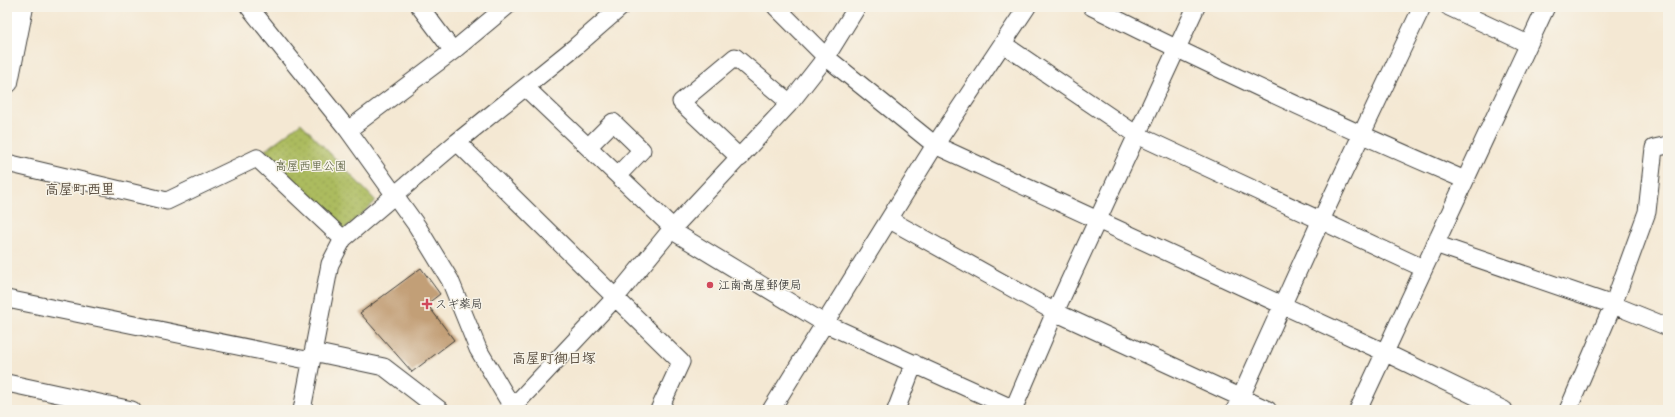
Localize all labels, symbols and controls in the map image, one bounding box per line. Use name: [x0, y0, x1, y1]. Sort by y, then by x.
park label: 高屋西里公園: [275, 158, 347, 175]
district label: 高屋町西里: [45, 180, 115, 200]
place label: 江南高屋郵便局: [718, 277, 802, 294]
marker: 江南高屋郵便局: [705, 280, 715, 290]
place label: スギ薬局: [435, 296, 483, 313]
marker: スギ薬局: [422, 299, 432, 309]
district label: 高屋町御日塚: [512, 349, 596, 369]

